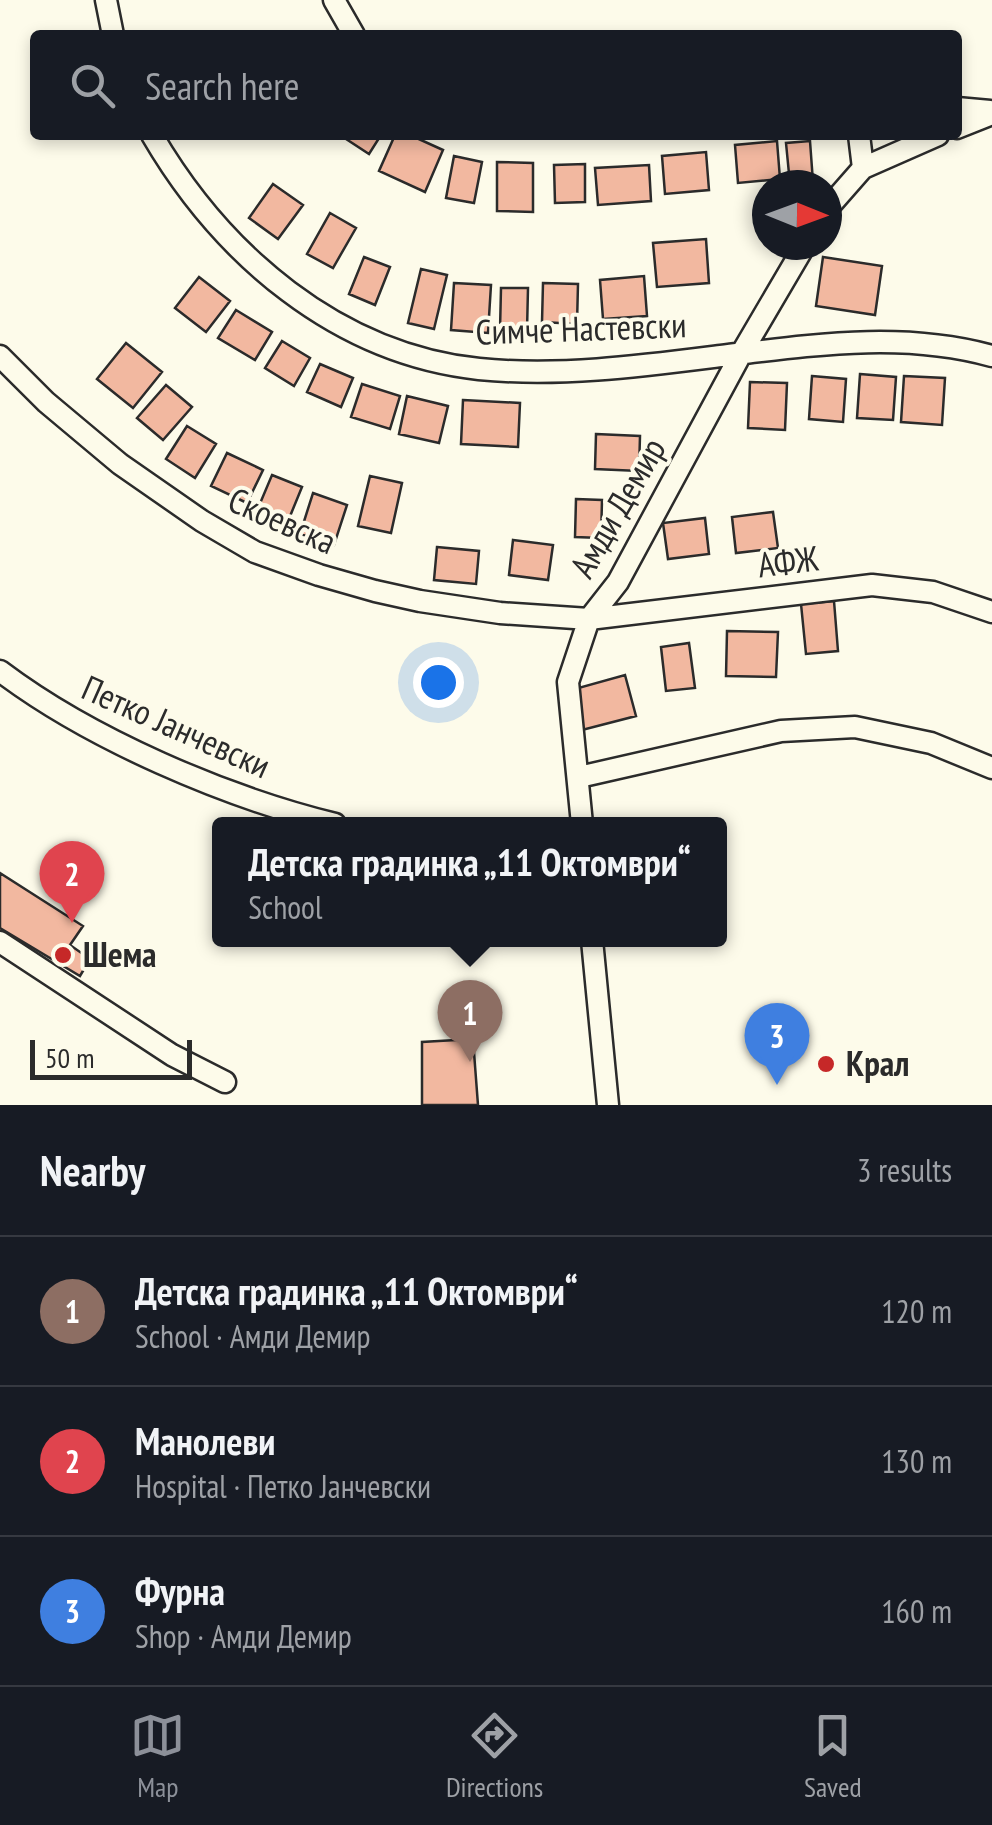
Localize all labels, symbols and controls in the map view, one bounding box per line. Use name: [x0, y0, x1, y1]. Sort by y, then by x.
search box: [30, 30, 962, 140]
icon: search: [65, 58, 120, 113]
text: Search here: [145, 61, 299, 110]
north arrow: [752, 170, 842, 260]
street label: Симче Настевски: [475, 301, 687, 355]
street label: Амди Демир: [559, 429, 676, 586]
street label: Скоевска: [221, 476, 343, 564]
street label: АФЖ: [755, 534, 821, 588]
your location: [413, 657, 464, 708]
street label: Петко Јанчевски: [75, 664, 278, 788]
popup: [212, 817, 727, 947]
text: Детска градинка „11 Октомври“: [248, 837, 691, 886]
pin: 2: [40, 840, 104, 923]
text: School: [248, 886, 322, 928]
place label: Шема: [83, 931, 157, 977]
marker: Шема: [52, 944, 74, 966]
pin: 1: [438, 980, 502, 1062]
pin: 3: [744, 1002, 810, 1085]
scale bar: [30, 1035, 192, 1080]
text: 50 m: [45, 1039, 94, 1076]
place label: Крал: [846, 1040, 909, 1086]
marker: Крал: [815, 1053, 837, 1075]
text: Nearby: [40, 1143, 145, 1198]
text: 3 results: [857, 1149, 952, 1191]
text: Детска градинка „11 Октомври“: [135, 1266, 578, 1315]
text: 1: [65, 1290, 80, 1332]
text: 120 m: [881, 1290, 952, 1332]
text: School · Амди Демир: [135, 1315, 370, 1357]
text: Манолеви: [135, 1416, 275, 1465]
text: 2: [65, 1440, 80, 1482]
text: 130 m: [881, 1440, 952, 1482]
text: Hospital · Петко Јанчевски: [135, 1465, 431, 1507]
text: Фурна: [135, 1566, 225, 1615]
text: 3: [65, 1590, 80, 1632]
text: 160 m: [881, 1590, 952, 1632]
text: Shop · Амди Демир: [135, 1615, 352, 1657]
tab: Map: [130, 1708, 185, 1805]
tab: Directions: [446, 1708, 543, 1805]
tab: Saved: [804, 1708, 862, 1805]

